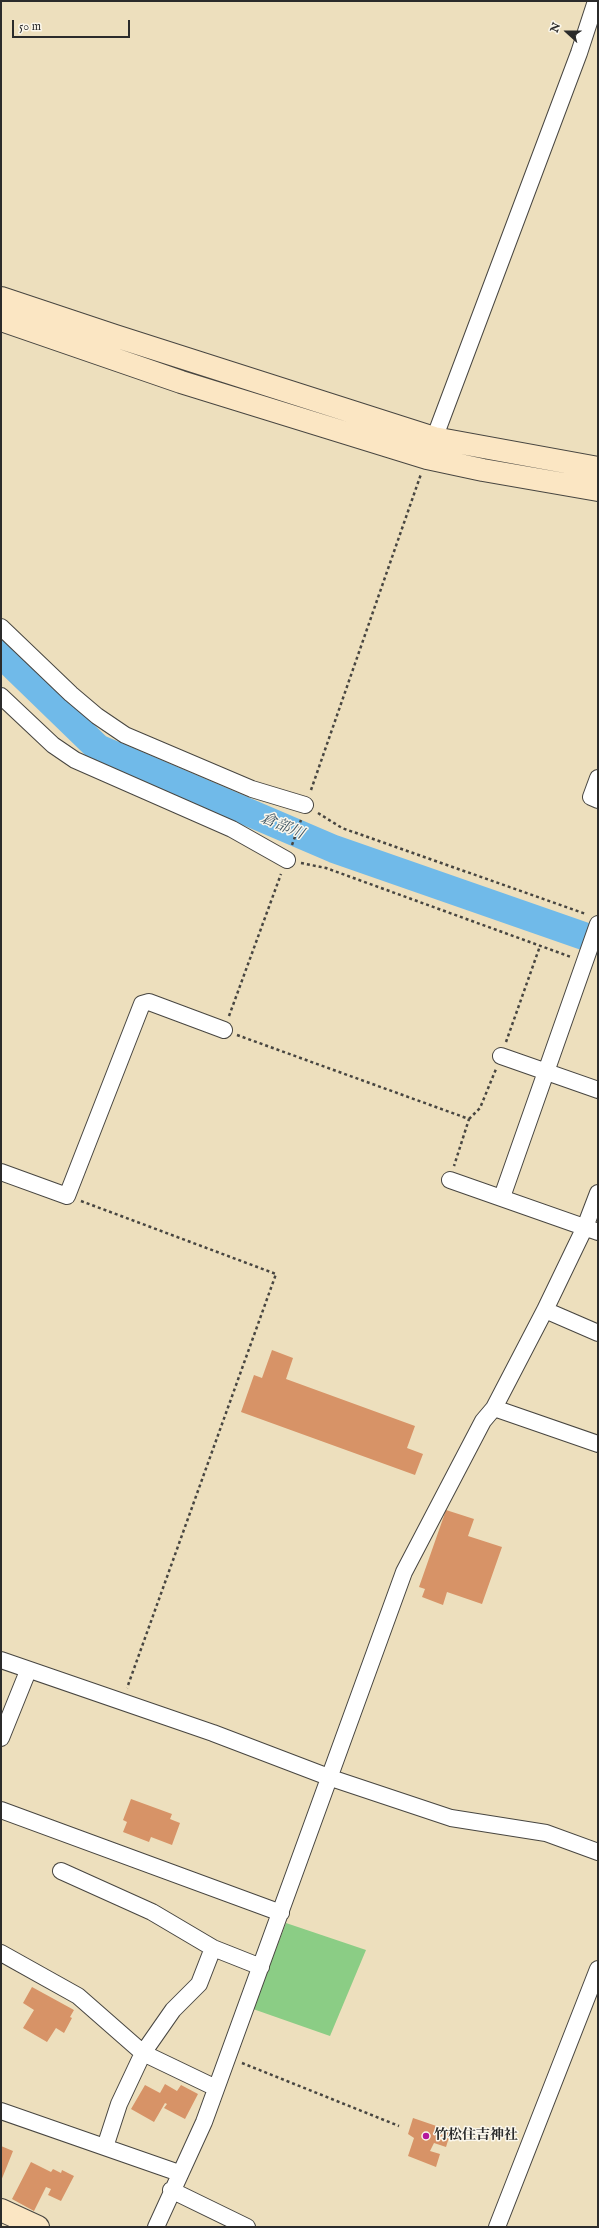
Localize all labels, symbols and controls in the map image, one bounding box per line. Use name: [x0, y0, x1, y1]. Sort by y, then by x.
scale bar: [14, 12, 132, 38]
north arrow: [547, 12, 587, 52]
text: 50 m: [19, 19, 41, 34]
text: N: [548, 21, 564, 35]
water label: 倉部川: [258, 810, 306, 844]
place label: 竹松住吉神社: [434, 2128, 518, 2144]
marker: 竹松住吉神社: [421, 2131, 431, 2141]

